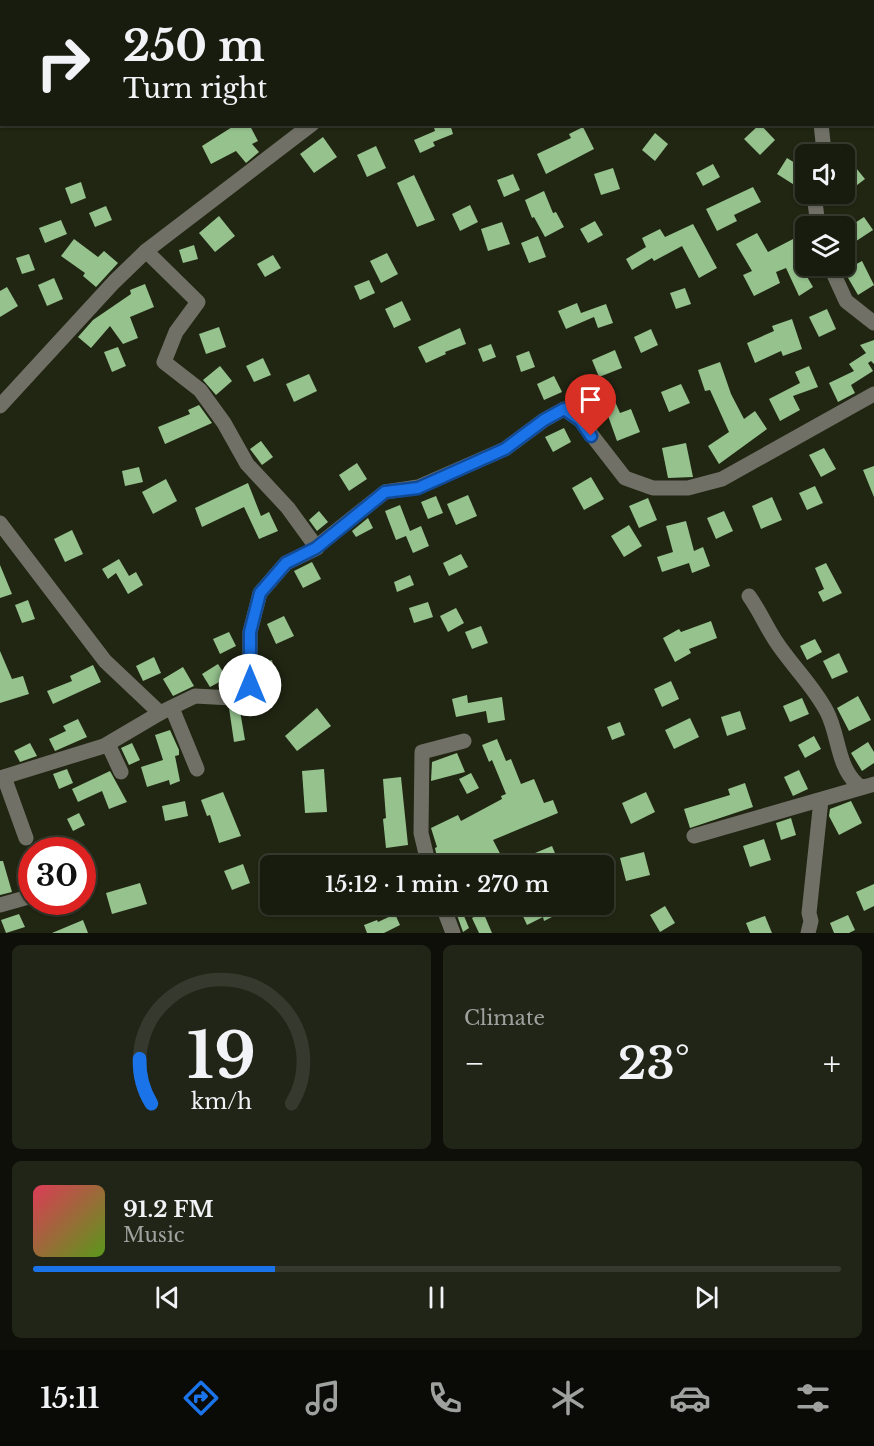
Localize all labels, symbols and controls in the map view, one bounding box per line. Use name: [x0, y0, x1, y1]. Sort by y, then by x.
text: 250 m: [123, 20, 265, 72]
icon: right: [24, 24, 102, 102]
text: Turn right: [123, 72, 267, 105]
map controls: [795, 144, 855, 276]
button: sound: [795, 144, 855, 204]
button: layers: [795, 216, 855, 276]
pin: [565, 374, 616, 436]
icon: arrive: [574, 383, 607, 416]
position arrow: [218, 653, 282, 717]
speed limit sign: 30: [18, 837, 96, 915]
text: 15:12 · 1 min · 270 m: [325, 871, 549, 898]
text: Climate: [464, 1006, 545, 1030]
text: 19: [187, 1017, 256, 1095]
text: 23°: [618, 1035, 690, 1091]
text: −: [464, 1043, 485, 1084]
text: +: [823, 1043, 841, 1084]
text: km/h: [191, 1088, 252, 1115]
text: 91.2 FM: [123, 1196, 214, 1223]
text: Music: [123, 1223, 184, 1247]
icon: previous: [151, 1281, 184, 1314]
icon: pause: [420, 1281, 453, 1314]
icon: next: [690, 1281, 723, 1314]
icon: directions: [180, 1377, 222, 1419]
icon: music: [302, 1377, 344, 1419]
icon: phone: [424, 1377, 466, 1419]
icon: climate: [547, 1377, 589, 1419]
icon: car: [669, 1377, 711, 1419]
icon: filters: [792, 1377, 834, 1419]
text: 15:11: [40, 1382, 99, 1415]

